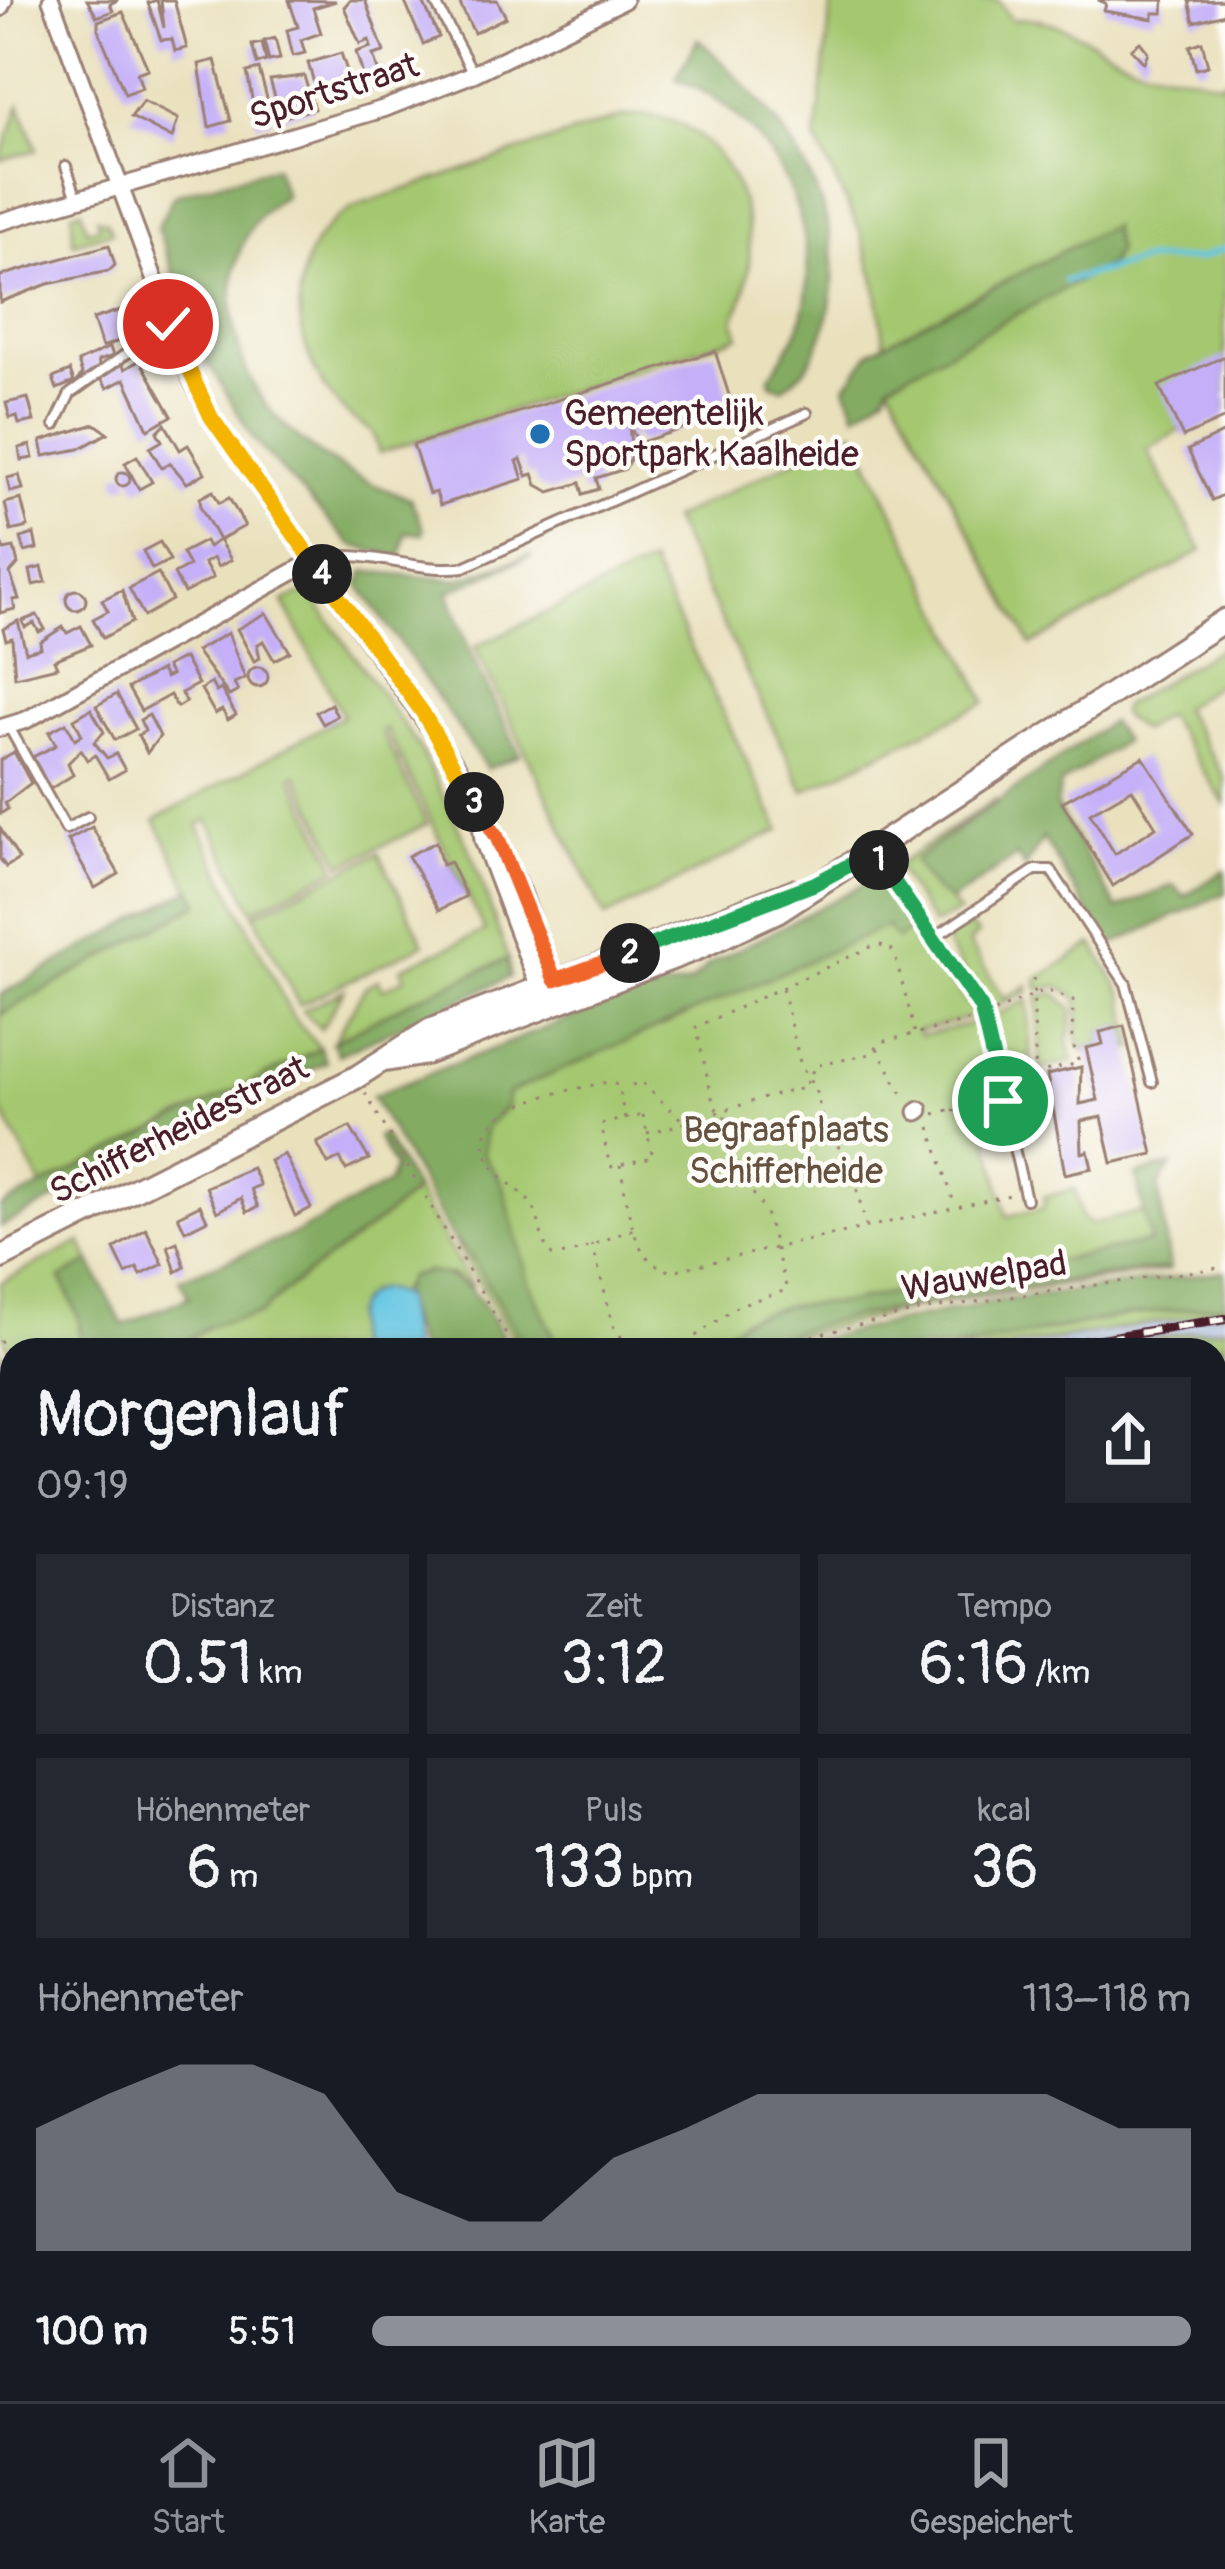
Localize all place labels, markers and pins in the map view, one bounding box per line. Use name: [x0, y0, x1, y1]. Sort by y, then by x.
pin: [117, 273, 219, 375]
place label: Gemeentelijk Sportpark Kaalheide: [564, 391, 859, 477]
marker: Gemeentelijk Sportpark Kaalheide: [527, 421, 553, 447]
pin: 4: [292, 544, 352, 604]
pin: 3: [444, 772, 504, 832]
pin: 1: [849, 830, 909, 890]
pin: 2: [600, 923, 660, 983]
pin: [952, 1050, 1054, 1152]

